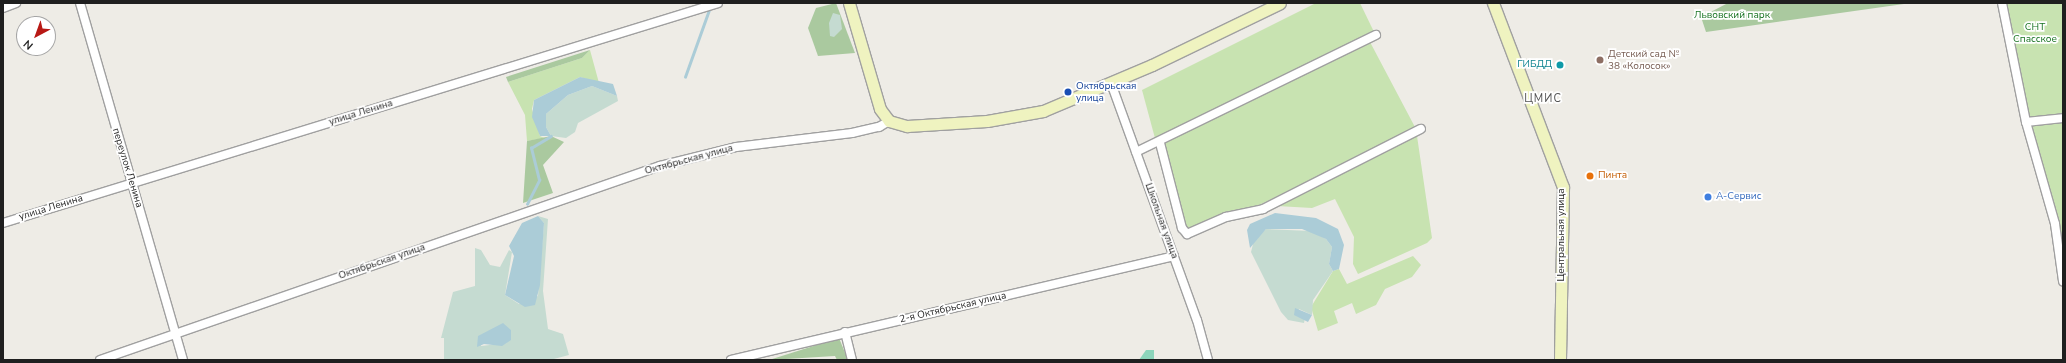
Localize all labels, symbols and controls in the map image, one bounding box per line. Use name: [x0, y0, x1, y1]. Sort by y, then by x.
park label: Львовский парк: [1694, 10, 1770, 22]
north arrow: [16, 16, 56, 56]
park label: СНТ Спасское: [2013, 21, 2057, 44]
text: N: [20, 36, 36, 53]
place label: Детский сад № 38 «Колосок»: [1608, 48, 1679, 72]
marker: Детский сад № 38 «Колосок»: [1595, 55, 1605, 65]
place label: ГИБДД: [1517, 59, 1552, 71]
marker: ГИБДД: [1555, 60, 1565, 70]
place label: Октябрьская улица: [1076, 80, 1136, 104]
marker: Октябрьская улица: [1063, 87, 1073, 97]
district label: ЦМИС: [1524, 92, 1562, 106]
street label: улица Ленина: [328, 98, 394, 128]
street label: переулок Ленина: [109, 127, 145, 209]
street label: Октябрьская улица: [644, 142, 734, 178]
place label: Пинта: [1598, 170, 1627, 182]
marker: Пинта: [1585, 171, 1595, 181]
street label: Школьная улица: [1142, 182, 1180, 260]
street label: Центральная улица: [1556, 188, 1568, 282]
place label: A-Сервис: [1716, 191, 1761, 203]
marker: A-Сервис: [1703, 192, 1713, 202]
street label: улица Ленина: [18, 193, 84, 223]
street label: Октябрьская улица: [337, 242, 427, 282]
street label: 2-я Октябрьская улица: [898, 290, 1008, 326]

